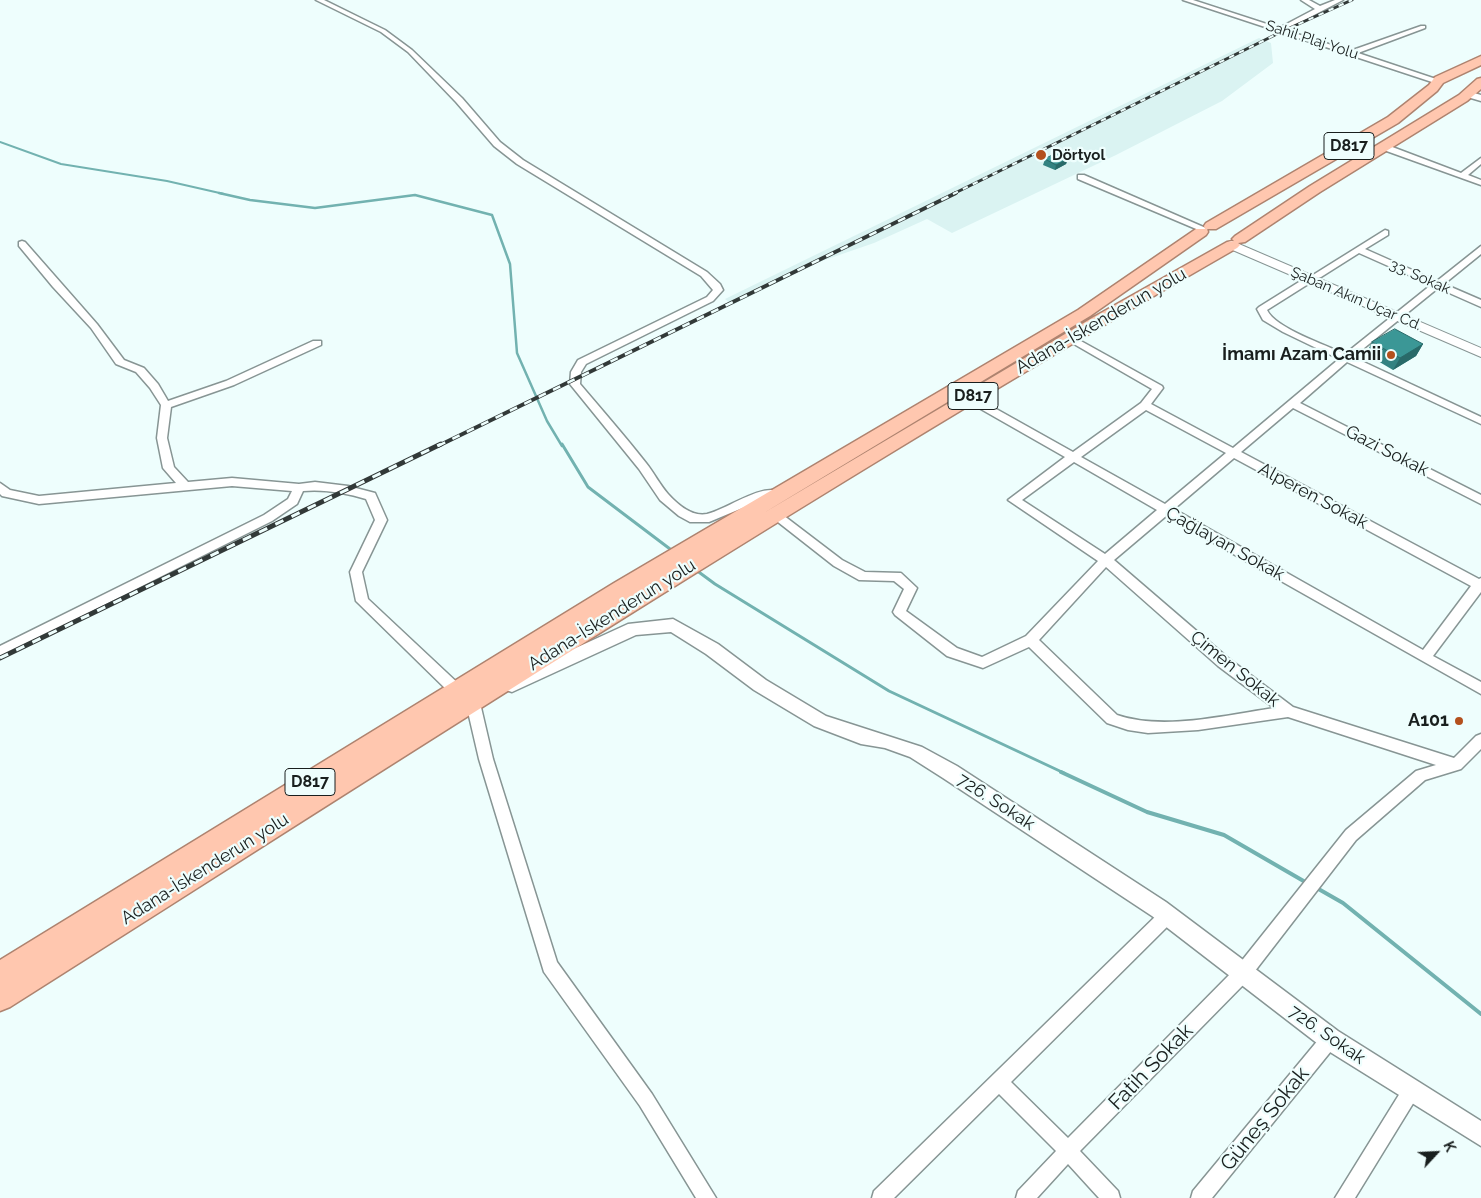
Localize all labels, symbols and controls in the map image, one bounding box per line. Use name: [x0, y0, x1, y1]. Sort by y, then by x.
street label: Sahil Plaj Yolu: [1263, 17, 1361, 63]
road number: D817: [1324, 132, 1374, 160]
place label: Dörtyol: [1052, 146, 1105, 164]
marker: Dörtyol: [1034, 148, 1048, 162]
street label: 33. Sokak: [1387, 256, 1453, 298]
street label: Adana-İskenderun yolu: [1012, 263, 1190, 379]
street label: Şaban Akın Uçar Cd.: [1288, 263, 1424, 335]
place label: İmamı Azam Camii: [1222, 344, 1381, 366]
marker: İmamı Azam Camii: [1385, 349, 1397, 361]
road number: D817: [948, 382, 998, 410]
street label: Gazi Sokak: [1342, 421, 1432, 481]
street label: Alperen Sokak: [1255, 458, 1371, 534]
street label: Çağlayan Sokak: [1162, 502, 1288, 586]
street label: Adana-İskenderun yolu: [524, 555, 700, 675]
street label: Çimen Sokak: [1186, 626, 1284, 712]
place label: A101: [1408, 710, 1449, 732]
marker: A101: [1453, 715, 1465, 727]
road number: D817: [285, 769, 335, 796]
street label: 726. Sokak: [953, 769, 1039, 835]
street label: Adana-İskenderun yolu: [117, 809, 293, 929]
street label: 726. Sokak: [1285, 1001, 1369, 1069]
street label: Fatih Sokak: [1104, 1019, 1198, 1115]
street label: Güneş Sokak: [1215, 1062, 1315, 1176]
north arrow: [1411, 1128, 1461, 1178]
text: K: [1440, 1139, 1459, 1154]

